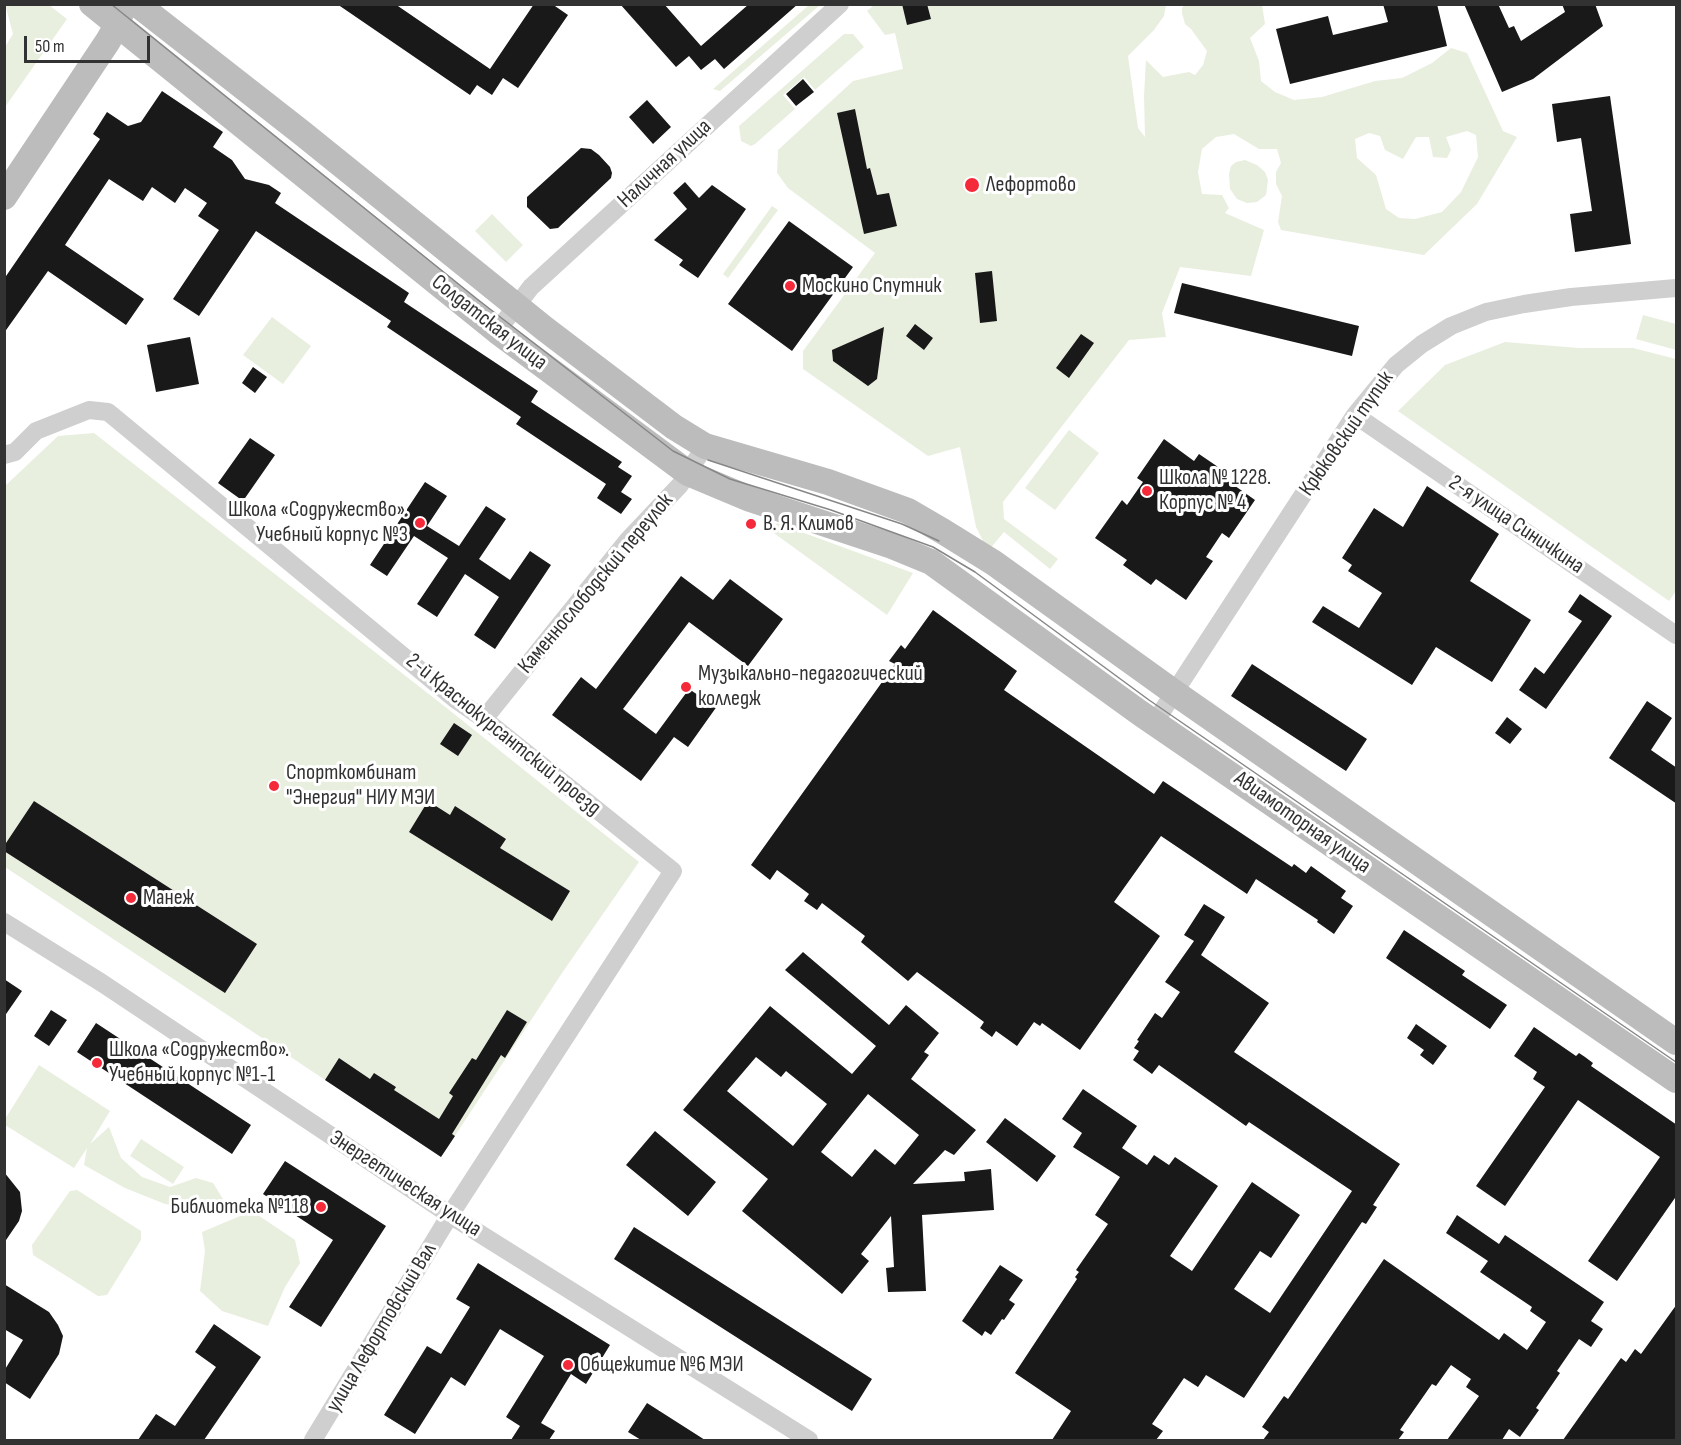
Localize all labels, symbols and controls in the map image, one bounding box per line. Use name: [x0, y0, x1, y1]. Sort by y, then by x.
scale bar: [27, 24, 153, 62]
text: 50 m: [35, 36, 65, 57]
street label: Наличная улица: [613, 114, 717, 214]
place label: Лефортово: [986, 172, 1076, 198]
marker: Лефортово: [963, 176, 981, 194]
street label: Солдатская улица: [426, 270, 552, 376]
place label: Москино Спутник: [802, 273, 942, 299]
marker: Москино Спутник: [783, 279, 797, 293]
street label: Крюковский тупик: [1294, 367, 1400, 501]
place label: Школа № 1228. Корпус № 4: [1159, 465, 1271, 516]
street label: 2-я улица Синичкина: [1443, 470, 1589, 580]
marker: Школа № 1228. Корпус № 4: [1140, 484, 1154, 498]
street label: Каменнослободский переулок: [513, 488, 679, 680]
place label: Школа «Содружество». Учебный корпус №3: [228, 497, 408, 548]
place label: В. Я. Климов: [763, 511, 854, 537]
marker: Школа «Содружество». Учебный корпус №3: [413, 516, 427, 530]
marker: В. Я. Климов: [744, 517, 758, 531]
street label: 2-й Краснокурсантский проезд: [400, 648, 606, 822]
place label: Музыкально-педагогический колледж: [698, 661, 923, 712]
marker: Музыкально-педагогический колледж: [679, 680, 693, 694]
place label: Спорткомбинат "Энергия" НИУ МЭИ: [286, 760, 435, 812]
street label: Авиамоторная улица: [1229, 766, 1375, 880]
marker: Спорткомбинат "Энергия" НИУ МЭИ: [267, 779, 281, 793]
place label: Манеж: [143, 885, 194, 911]
marker: Манеж: [124, 891, 138, 905]
place label: Школа «Содружество». Учебный корпус №1-1: [109, 1037, 289, 1088]
marker: Школа «Содружество». Учебный корпус №1-1: [90, 1056, 104, 1070]
street label: Энергетическая улица: [324, 1125, 486, 1243]
place label: Библиотека №118: [171, 1194, 309, 1220]
marker: Библиотека №118: [314, 1200, 328, 1214]
street label: улица Лефортовский Вал: [321, 1239, 443, 1417]
place label: Общежитие №6 МЭИ: [580, 1352, 744, 1378]
marker: Общежитие №6 МЭИ: [561, 1358, 575, 1372]

